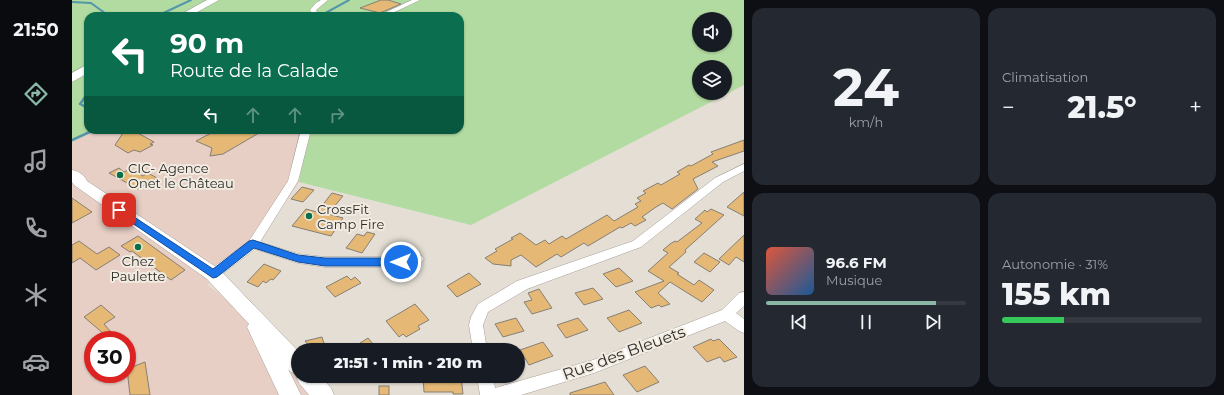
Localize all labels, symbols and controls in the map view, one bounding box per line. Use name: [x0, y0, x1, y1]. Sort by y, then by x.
map controls: [692, 12, 732, 100]
button: sound: [692, 12, 732, 52]
text: 21:50: [13, 19, 59, 41]
text: 90 m: [170, 26, 244, 60]
icon: left: [104, 28, 156, 80]
text: 24: [833, 56, 899, 119]
text: Route de la Calade: [170, 60, 339, 82]
button: layers: [692, 60, 732, 100]
text: Climatisation: [1002, 69, 1088, 85]
icon: directions: [22, 80, 50, 108]
text: 21.5°: [1067, 89, 1137, 126]
text: −: [1002, 94, 1015, 121]
text: +: [1189, 94, 1202, 121]
icon: left: [200, 104, 222, 126]
icon: ahead: [242, 104, 264, 126]
icon: ahead: [284, 104, 306, 126]
icon: right: [326, 104, 348, 126]
text: km/h: [849, 114, 883, 130]
icon: music: [22, 147, 50, 175]
place label: CIC- Agence Onet le Château: [128, 160, 234, 191]
marker: CIC- Agence Onet le Château: [115, 170, 125, 180]
pin: [102, 193, 136, 227]
icon: arrive: [108, 199, 130, 221]
place label: CrossFit Camp Fire: [317, 201, 385, 232]
marker: CrossFit Camp Fire: [304, 211, 314, 221]
icon: phone: [22, 214, 50, 242]
position arrow: [380, 241, 422, 283]
marker: Chez Paulette: [133, 242, 143, 252]
place label: Chez Paulette: [111, 253, 166, 284]
text: 96.6 FM: [826, 253, 887, 272]
text: Autonomie · 31%: [1002, 256, 1108, 272]
text: Musique: [826, 272, 882, 288]
text: 155 km: [1002, 276, 1111, 313]
icon: climate: [22, 281, 50, 309]
icon: previous: [788, 311, 810, 333]
icon: pause: [855, 311, 877, 333]
icon: next: [922, 311, 944, 333]
street label: Rue des Bleuets: [560, 322, 688, 384]
speed limit sign: 30: [84, 331, 136, 383]
icon: car: [22, 348, 50, 376]
text: 21:51 · 1 min · 210 m: [334, 353, 482, 372]

